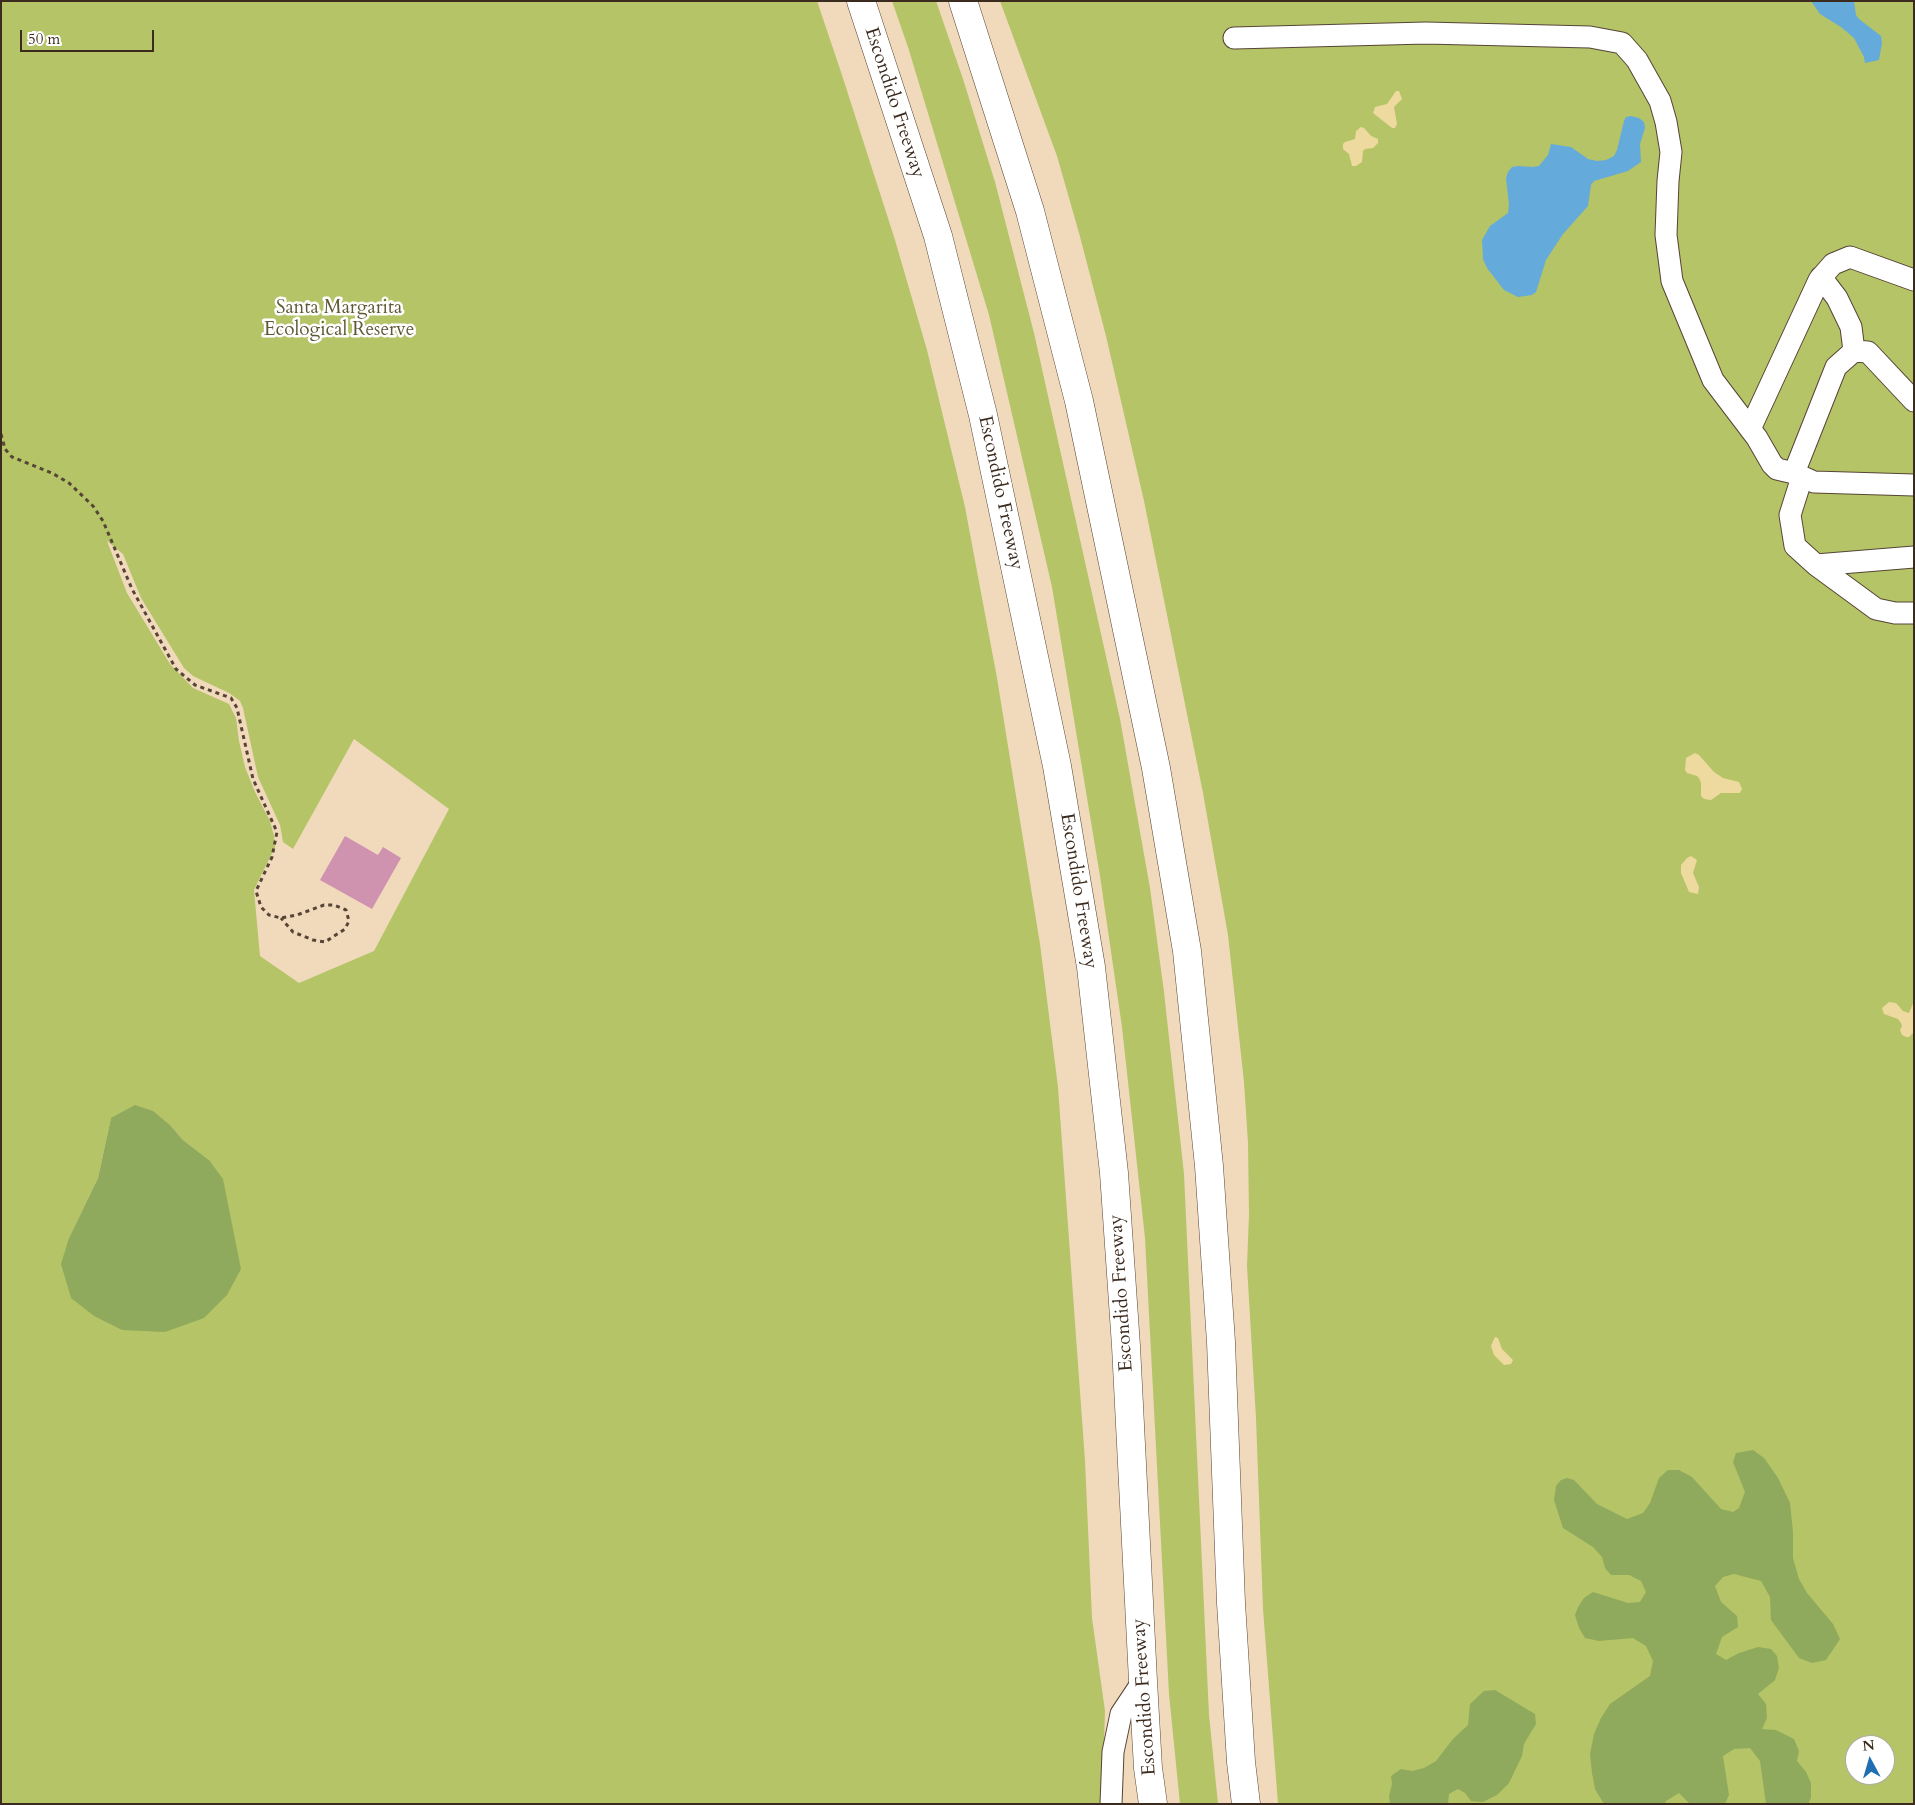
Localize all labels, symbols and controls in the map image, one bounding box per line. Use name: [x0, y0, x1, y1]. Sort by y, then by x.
scale bar: [22, 20, 156, 52]
street label: Escondido Freeway: [859, 25, 929, 181]
text: 50 m: [28, 29, 60, 49]
park label: Santa Margarita Ecological Reserve: [264, 298, 414, 342]
street label: Escondido Freeway: [973, 414, 1027, 572]
street label: Escondido Freeway: [1054, 812, 1102, 970]
street label: Escondido Freeway: [1105, 1214, 1139, 1372]
street label: Escondido Freeway: [1128, 1618, 1162, 1776]
north arrow: [1845, 1735, 1895, 1785]
text: N: [1861, 1735, 1876, 1756]

